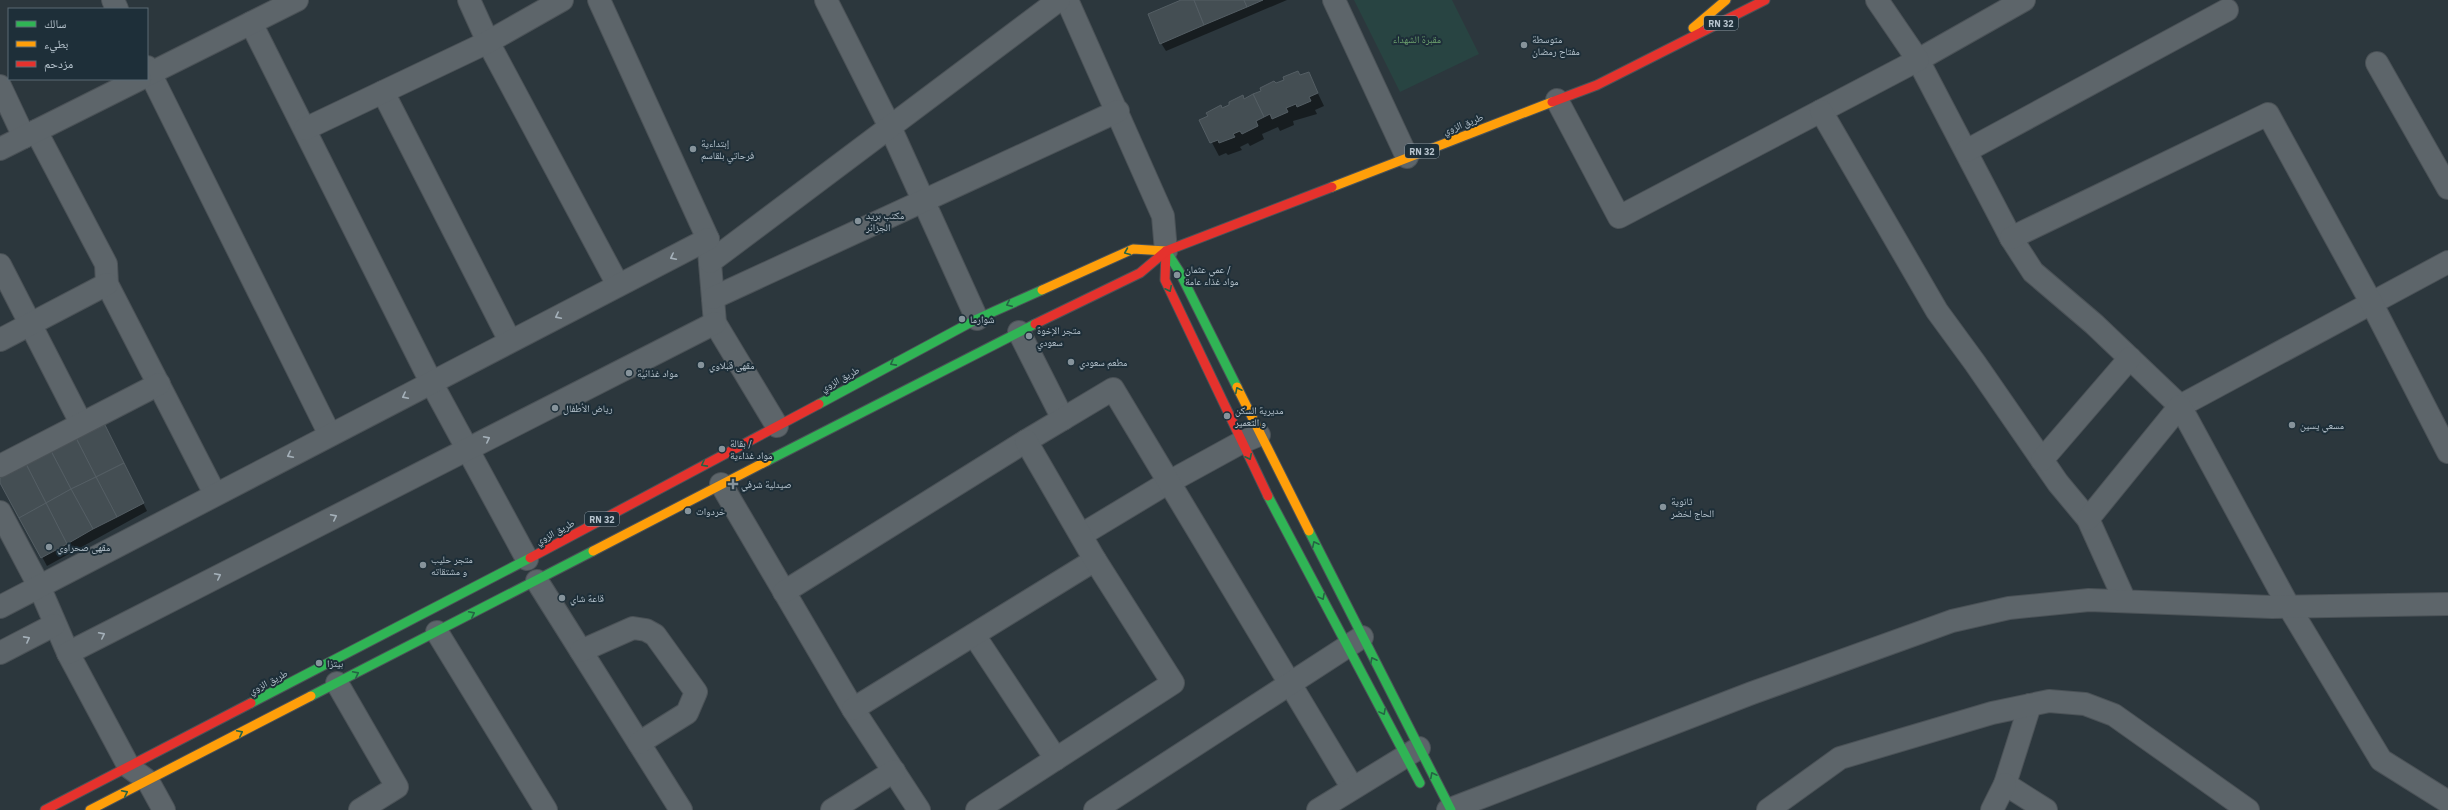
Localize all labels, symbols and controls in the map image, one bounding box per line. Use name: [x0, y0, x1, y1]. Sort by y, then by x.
legend: [8, 8, 148, 80]
text: سالك: [44, 16, 66, 31]
road number: RN 32: [1704, 16, 1738, 30]
park label: مقبرة الشهداء: [1393, 33, 1442, 46]
place label: متوسطة مفتاح رمضان: [1532, 33, 1580, 58]
text: بطيء: [44, 36, 68, 54]
marker: متوسطة مفتاح رمضان: [1519, 40, 1529, 50]
text: مزدحم: [44, 56, 73, 72]
street label: طريق الزوي: [1441, 110, 1486, 139]
place label: إبتداءية فرحاتي بلقاسم: [701, 137, 754, 163]
marker: إبتداءية فرحاتي بلقاسم: [688, 144, 698, 154]
road number: RN 32: [1405, 144, 1439, 158]
place label: مكتب بريد الجزائر: [865, 209, 905, 234]
marker: مكتب بريد الجزائر: [853, 216, 863, 226]
one-way arrow: [1124, 247, 1131, 255]
one-way arrow: [670, 252, 678, 259]
place label: عمي عثمان / مواد غذاء عامة: [1185, 263, 1239, 288]
marker: عمي عثمان / مواد غذاء عامة: [1172, 270, 1182, 280]
one-way arrow: [1164, 285, 1172, 293]
one-way arrow: [1005, 299, 1013, 307]
one-way arrow: [555, 312, 562, 319]
place label: شوارما: [970, 313, 995, 326]
marker: شوارما: [957, 314, 967, 324]
place label: متجر الإخوة سعودي: [1037, 324, 1081, 350]
marker: متجر الإخوة سعودي: [1024, 331, 1034, 341]
place label: مطعم سعودي: [1079, 356, 1128, 370]
marker: مطعم سعودي: [1066, 357, 1076, 367]
place label: مقهى قبلاوي: [709, 359, 755, 373]
one-way arrow: [890, 359, 897, 366]
marker: مقهى قبلاوي: [696, 360, 706, 370]
street label: طريق الزوي: [818, 363, 863, 396]
place label: مواد غذائية: [637, 367, 679, 380]
marker: مواد غذائية: [624, 368, 634, 378]
one-way arrow: [1236, 386, 1243, 394]
one-way arrow: [402, 391, 409, 398]
place label: رياض الأطفال: [563, 402, 613, 415]
marker: رياض الأطفال: [550, 403, 560, 413]
place label: مديرية السكن و التعمير: [1234, 404, 1284, 429]
marker: مديرية السكن و التعمير: [1222, 411, 1232, 421]
place label: مسعي يسين: [2300, 419, 2345, 433]
marker: مسعي يسين: [2287, 420, 2297, 430]
one-way arrow: [483, 436, 491, 444]
place label: بقالة / مواد غذاءية: [730, 437, 773, 462]
marker: بقالة / مواد غذاءية: [717, 444, 727, 454]
one-way arrow: [287, 451, 294, 458]
one-way arrow: [1244, 453, 1252, 460]
one-way arrow: [701, 460, 708, 467]
place label: صيدلية شرفي: [741, 478, 792, 492]
marker: صيدلية شرفي: [728, 479, 738, 489]
place label: ثانوية الحاج لخضر: [1670, 495, 1714, 520]
marker: ثانوية الحاج لخضر: [1658, 502, 1668, 512]
place label: خردوات: [696, 505, 726, 518]
marker: خردوات: [683, 506, 693, 516]
road number: RN 32: [585, 512, 619, 526]
one-way arrow: [330, 514, 337, 522]
street label: طريق الزوي: [533, 516, 578, 549]
one-way arrow: [1312, 540, 1320, 548]
place label: مقهى صحراوي: [57, 541, 111, 555]
marker: مقهى صحراوي: [44, 542, 54, 552]
place label: متجر حليب و مشتقاته: [431, 553, 473, 578]
marker: متجر حليب و مشتقاته: [418, 560, 428, 570]
one-way arrow: [214, 573, 221, 581]
place label: قاعة شاي: [570, 592, 604, 606]
marker: قاعة شاي: [557, 593, 567, 603]
one-way arrow: [1317, 593, 1325, 601]
one-way arrow: [467, 612, 475, 619]
one-way arrow: [98, 632, 106, 640]
one-way arrow: [23, 636, 30, 644]
place label: بيتزا: [327, 657, 344, 670]
one-way arrow: [1371, 657, 1378, 664]
marker: بيتزا: [314, 658, 324, 668]
street label: طريق الزوي: [246, 666, 291, 699]
one-way arrow: [352, 671, 359, 679]
one-way arrow: [1378, 708, 1385, 715]
one-way arrow: [236, 731, 244, 738]
one-way arrow: [1430, 772, 1438, 780]
one-way arrow: [121, 790, 128, 798]

